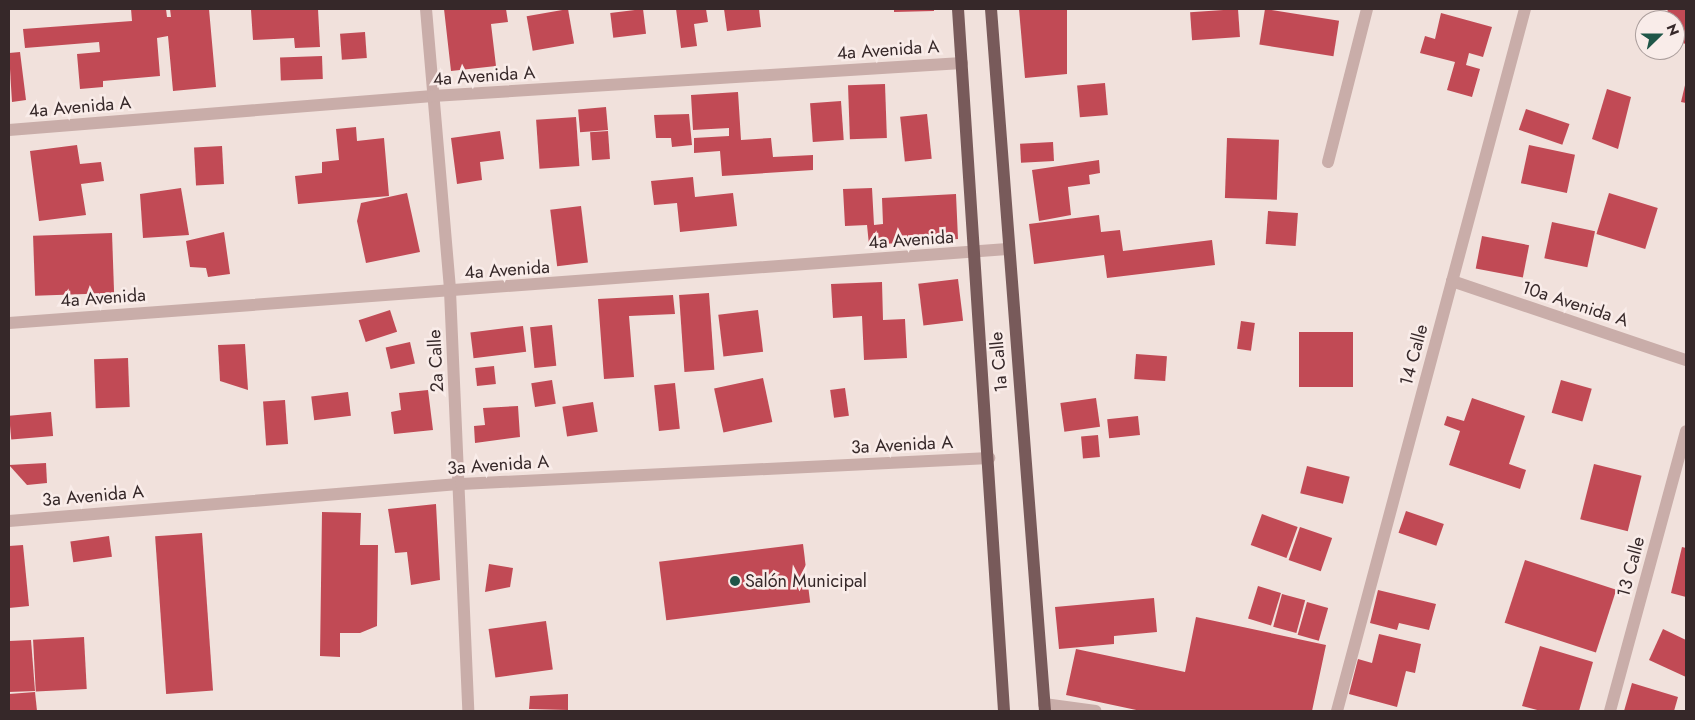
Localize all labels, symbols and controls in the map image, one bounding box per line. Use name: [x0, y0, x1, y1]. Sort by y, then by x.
north arrow: [1635, 10, 1685, 60]
text: N: [1662, 21, 1684, 39]
street label: 4a Avenida A: [836, 36, 940, 64]
street label: 4a Avenida A: [432, 62, 536, 90]
street label: 4a Avenida A: [28, 92, 132, 122]
street label: 4a Avenida: [868, 226, 954, 254]
street label: 4a Avenida: [464, 256, 550, 284]
street label: 10a Avenida A: [1519, 277, 1631, 331]
street label: 4a Avenida: [60, 284, 146, 312]
street label: 14 Calle: [1395, 322, 1433, 388]
street label: 2a Calle: [424, 329, 448, 393]
street label: 1a Calle: [986, 331, 1012, 393]
street label: 3a Avenida A: [850, 432, 954, 458]
street label: 3a Avenida A: [446, 451, 550, 479]
street label: 3a Avenida A: [41, 481, 145, 511]
street label: 13 Calle: [1613, 534, 1649, 600]
place label: Salón Municipal: [745, 570, 867, 592]
marker: Salón Municipal: [729, 575, 741, 587]

